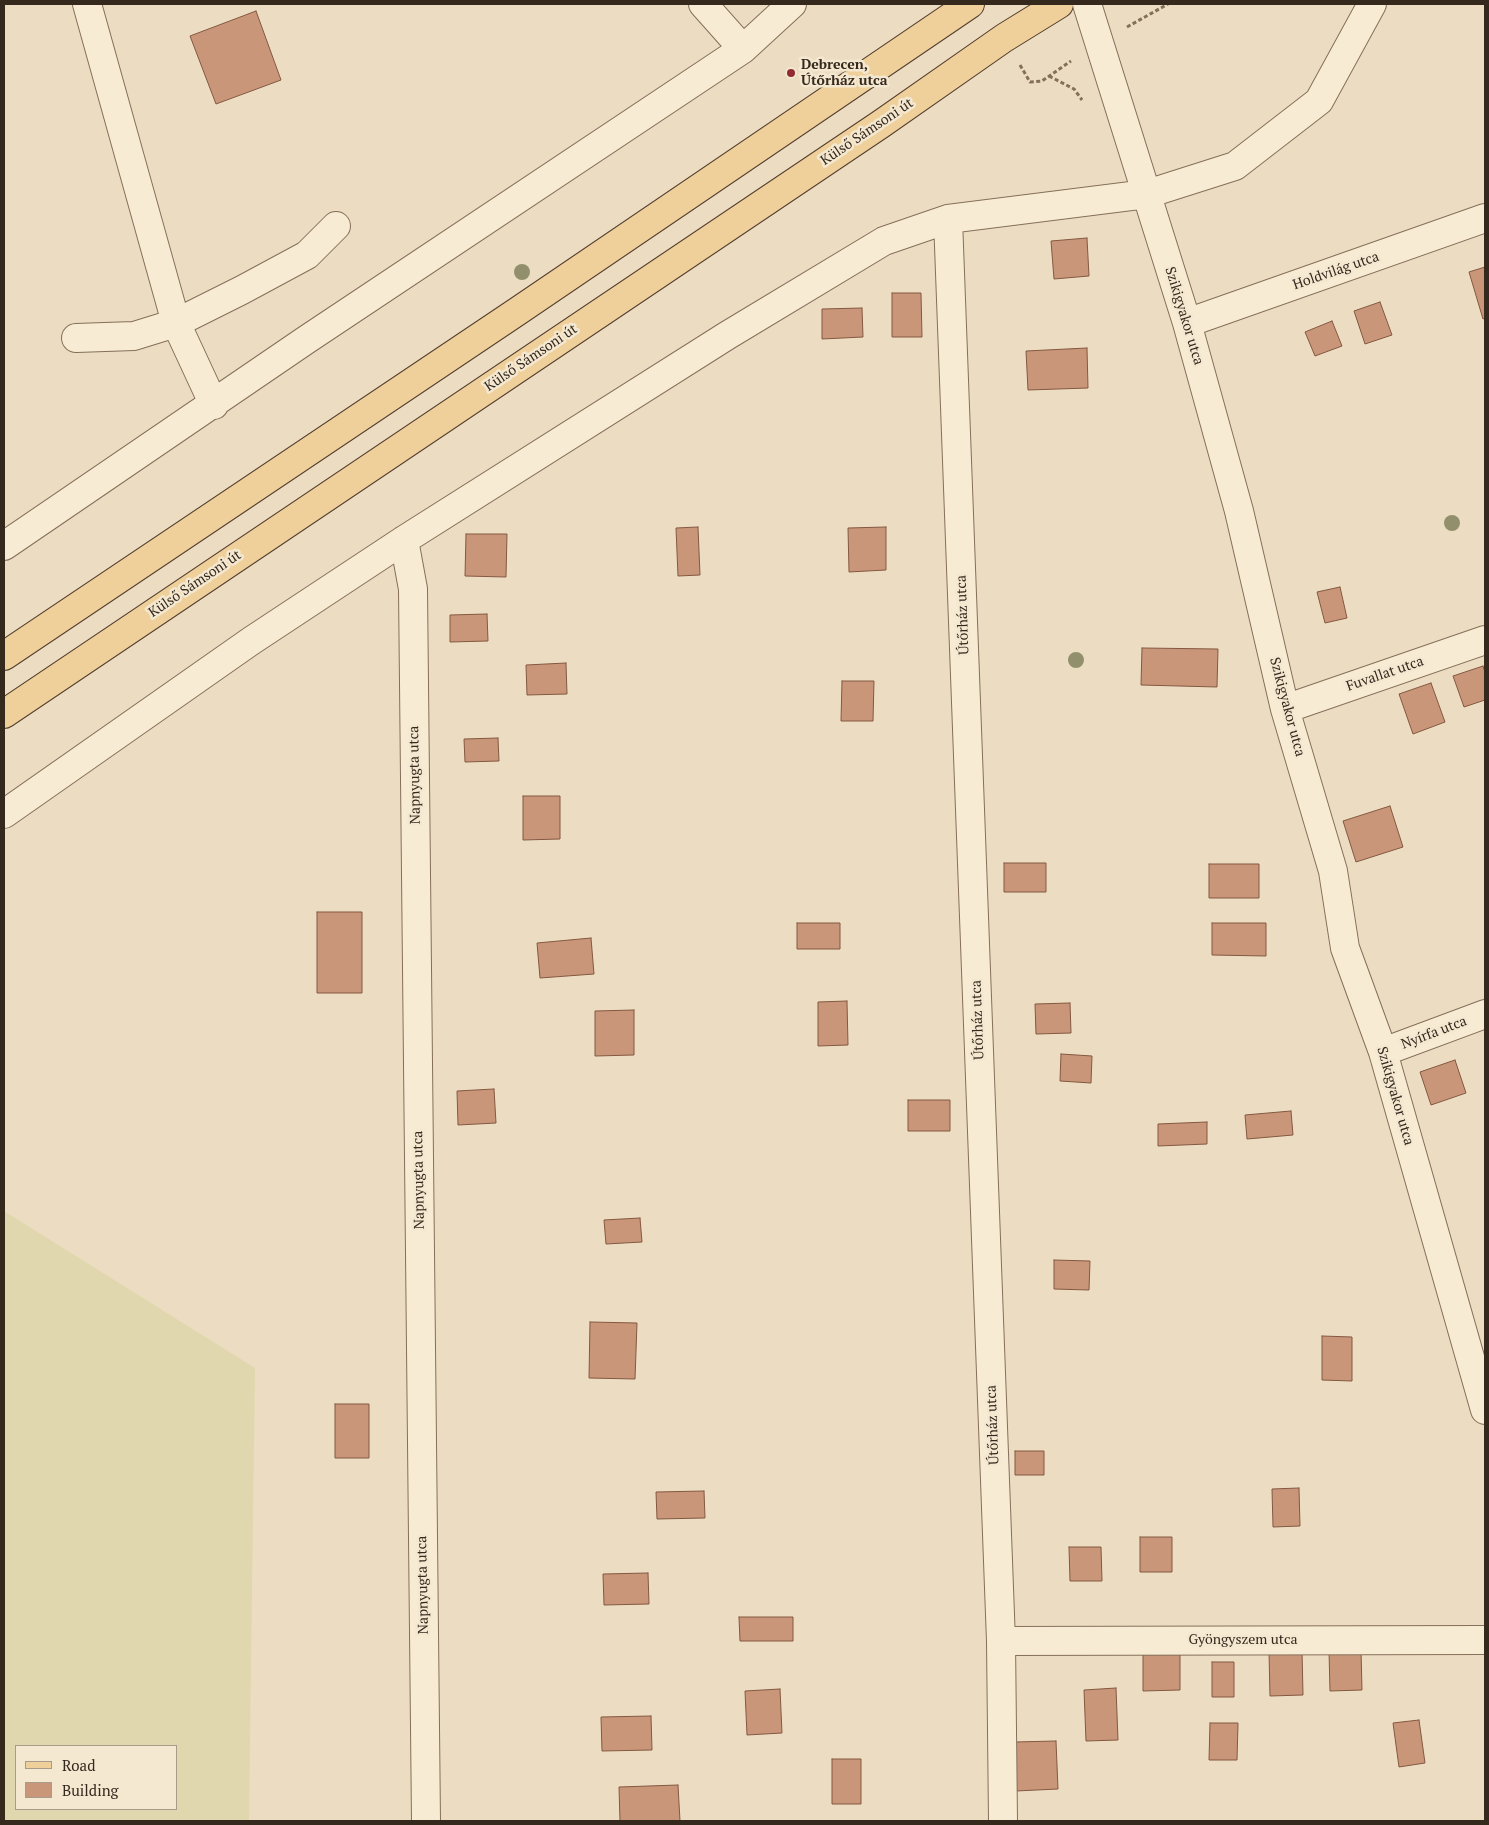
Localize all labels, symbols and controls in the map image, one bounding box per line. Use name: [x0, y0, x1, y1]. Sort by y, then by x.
place label: Debrecen, Útőrház utca: [801, 57, 888, 90]
marker: Debrecen, Útőrház utca: [785, 67, 797, 79]
street label: Külső Sámsoni út: [817, 95, 917, 169]
street label: Holdvilág utca: [1291, 248, 1381, 294]
street label: Szikigyakor utca: [1161, 265, 1207, 367]
street label: Külső Sámsoni út: [481, 321, 581, 395]
street label: Külső Sámsoni út: [145, 547, 245, 621]
street label: Útőrház utca: [953, 575, 973, 655]
street label: Fuvallat utca: [1344, 653, 1426, 695]
street label: Szikigyakor utca: [1266, 656, 1308, 758]
street label: Napnyugta utca: [406, 726, 424, 824]
street label: Útőrház utca: [968, 980, 988, 1060]
street label: Nyírfa utca: [1399, 1013, 1469, 1053]
street label: Szikigyakor utca: [1373, 1045, 1417, 1147]
street label: Napnyugta utca: [410, 1131, 428, 1229]
street label: Útőrház utca: [983, 1385, 1003, 1465]
street label: Napnyugta utca: [414, 1536, 432, 1634]
street label: Gyöngyszem utca: [1188, 1632, 1298, 1648]
legend: [15, 1745, 178, 1810]
text: Road: [62, 1755, 95, 1775]
text: Building: [62, 1780, 119, 1800]

